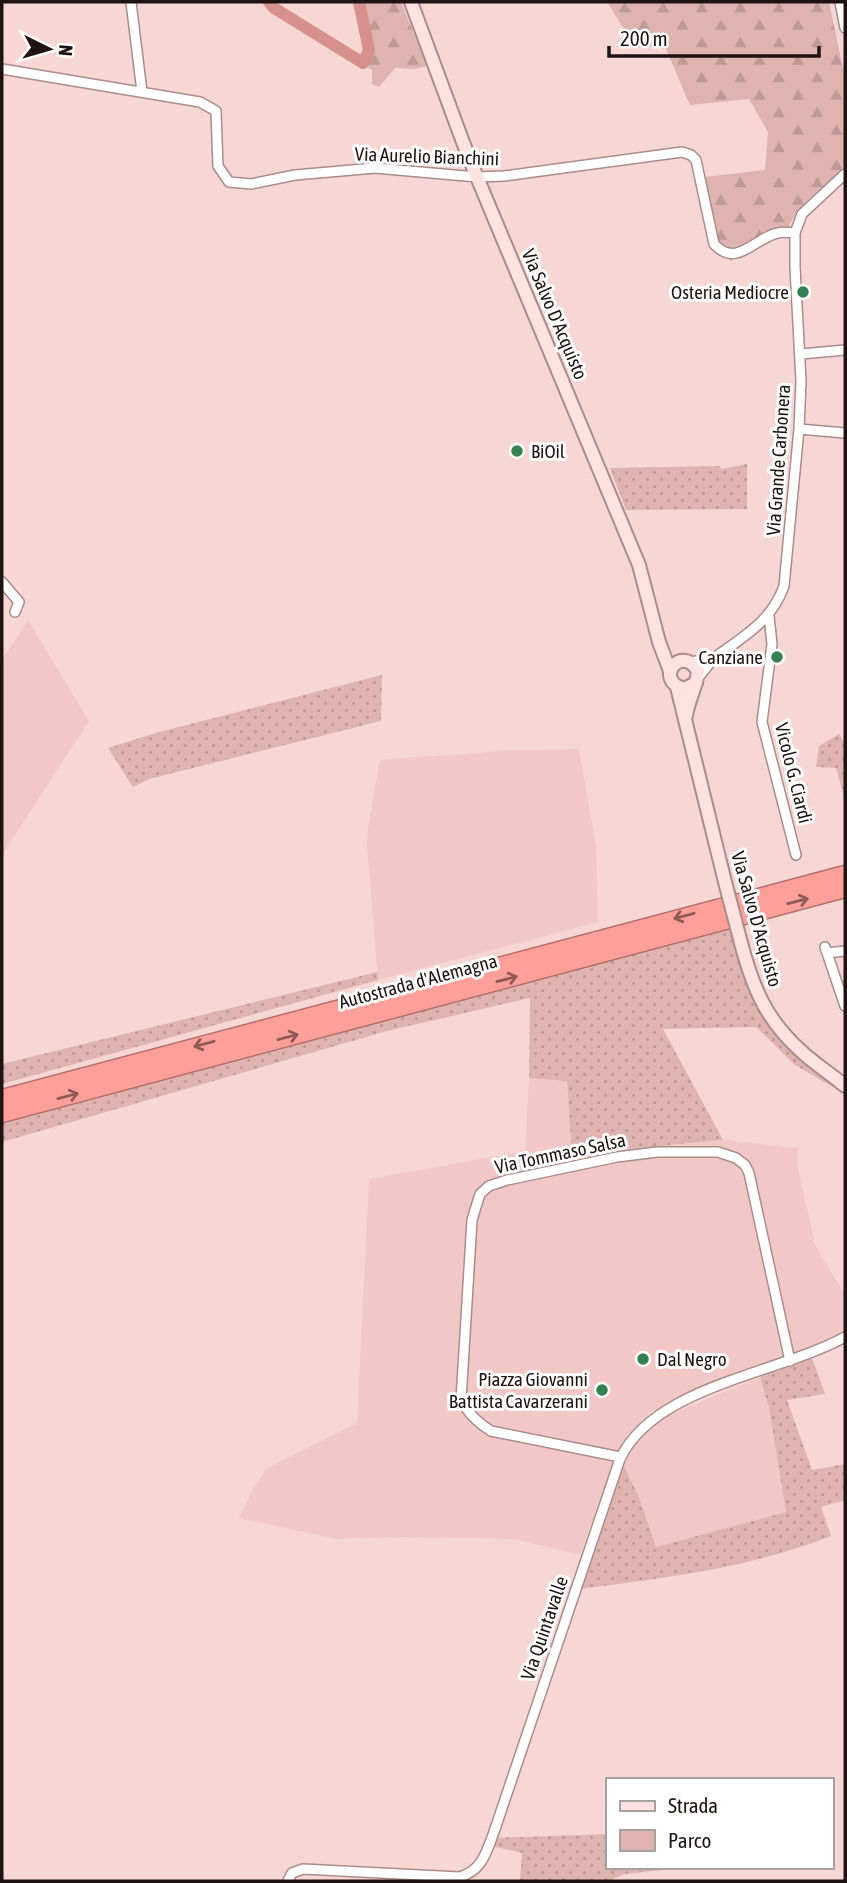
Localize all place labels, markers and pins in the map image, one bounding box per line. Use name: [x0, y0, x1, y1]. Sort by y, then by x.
place label: Osteria Mediocre: [671, 281, 789, 303]
marker: Osteria Mediocre: [795, 284, 811, 300]
place label: BiOil: [531, 440, 565, 462]
marker: BiOil: [509, 443, 525, 459]
place label: Canziane: [699, 646, 763, 668]
marker: Canziane: [769, 649, 785, 665]
place label: Dal Negro: [657, 1348, 727, 1370]
marker: Dal Negro: [635, 1351, 651, 1367]
place label: Piazza Giovanni Battista Cavarzerani: [449, 1368, 588, 1412]
marker: Piazza Giovanni Battista Cavarzerani: [594, 1382, 610, 1398]

